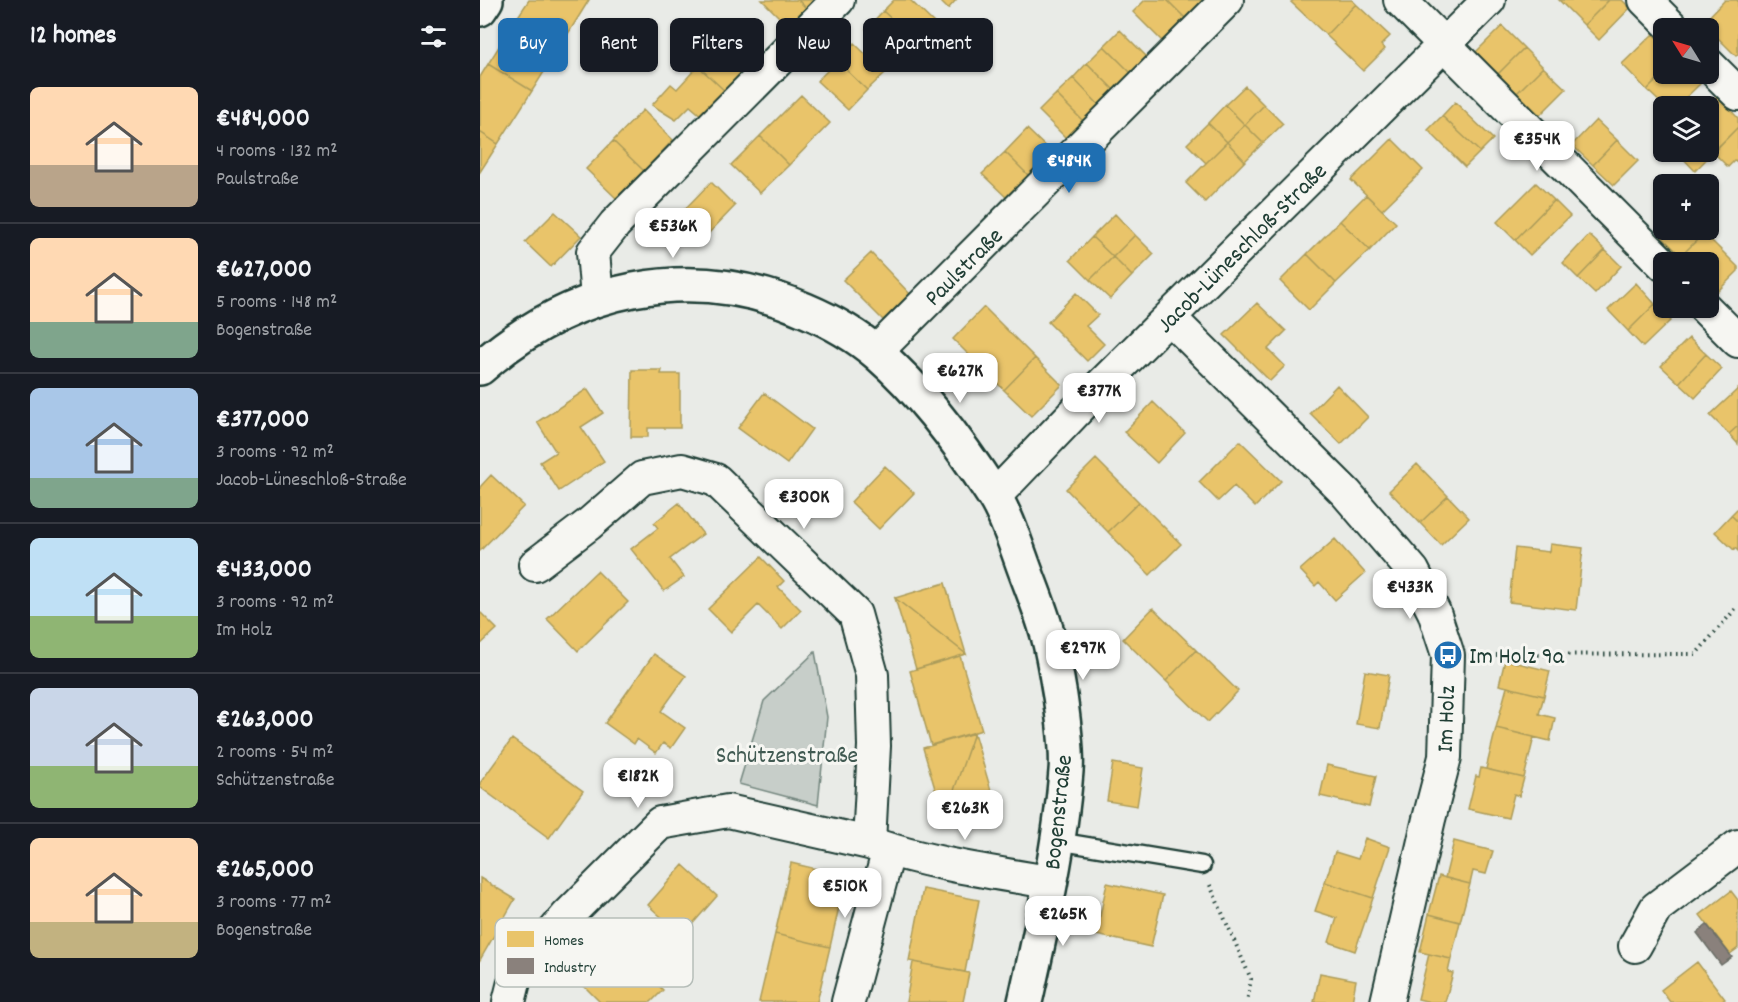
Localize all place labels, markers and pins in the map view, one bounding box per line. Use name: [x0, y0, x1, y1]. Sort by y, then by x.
pin: €354K: [1495, 121, 1579, 172]
pin: €484K: [1027, 143, 1111, 194]
pin: €536K: [631, 208, 715, 259]
pin: €627K: [918, 353, 1002, 404]
pin: €377K: [1057, 373, 1141, 424]
pin: €300K: [762, 479, 846, 530]
pin: €433K: [1368, 569, 1452, 620]
pin: €297K: [1041, 630, 1125, 681]
bus stop icon: Im Holz 9a: [1432, 639, 1464, 671]
place label: Im Holz 9a: [1469, 641, 1565, 675]
pin: €182K: [596, 758, 680, 809]
pin: €263K: [923, 790, 1007, 841]
pin: €510K: [803, 868, 887, 919]
pin: €265K: [1021, 896, 1105, 947]

